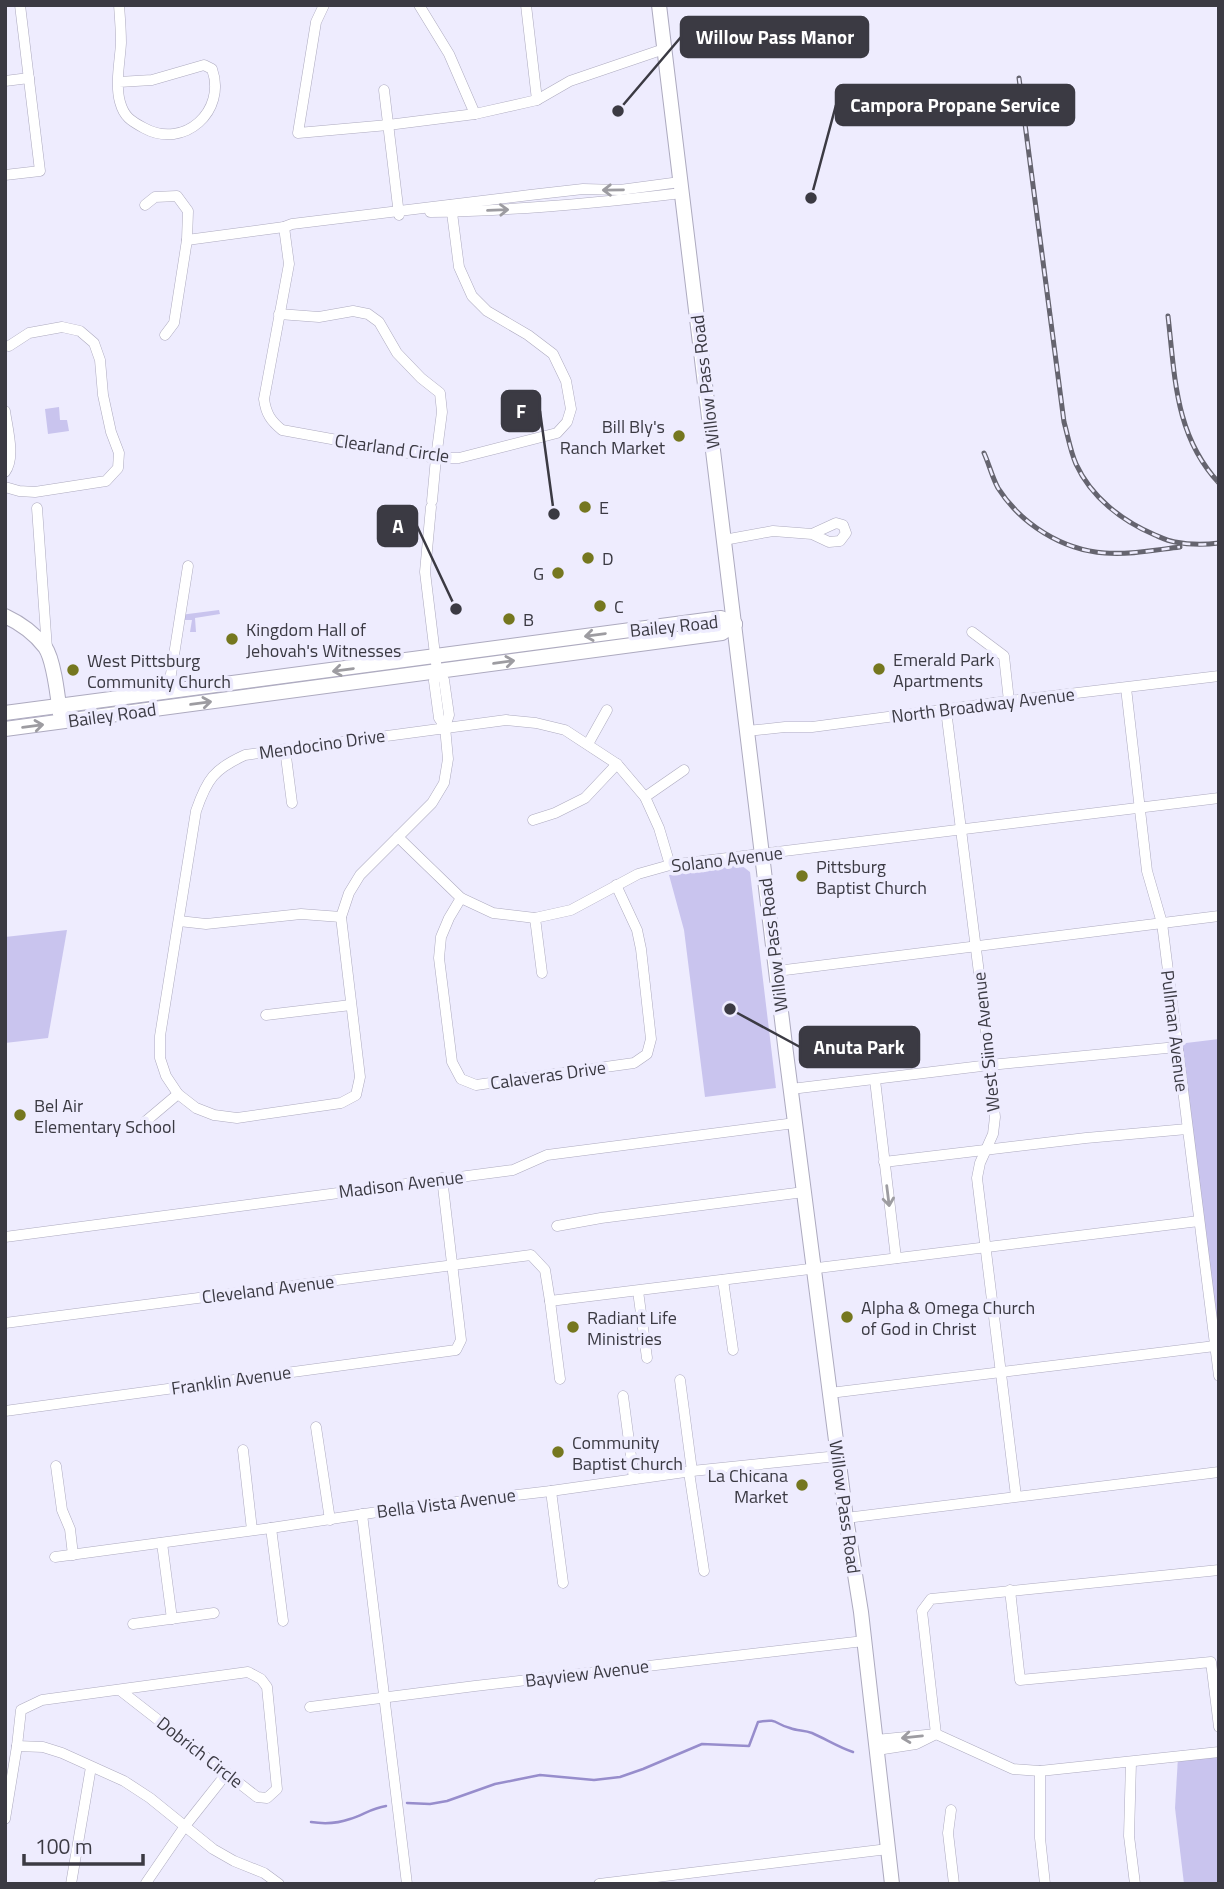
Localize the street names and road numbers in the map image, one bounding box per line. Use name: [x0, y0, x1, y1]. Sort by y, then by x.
street label: Willow Pass Road: [683, 314, 727, 450]
street label: Clearland Circle: [333, 427, 451, 469]
street label: Bailey Road: [628, 608, 720, 644]
street label: North Broadway Avenue: [890, 680, 1076, 730]
street label: Bailey Road: [66, 695, 158, 735]
street label: Mendocino Drive: [257, 722, 387, 766]
street label: Solano Avenue: [670, 839, 784, 879]
street label: Willow Pass Road: [751, 877, 795, 1013]
street label: Pullman Avenue: [1154, 969, 1196, 1093]
street label: West Siino Avenue: [965, 971, 1007, 1113]
street label: Calaveras Drive: [488, 1054, 608, 1096]
street label: Madison Avenue: [337, 1163, 465, 1205]
street label: Cleveland Avenue: [200, 1267, 336, 1311]
street label: Franklin Avenue: [169, 1358, 293, 1402]
street label: Willow Pass Road: [822, 1438, 868, 1576]
street label: Bella Vista Avenue: [375, 1481, 517, 1525]
street label: Bayview Avenue: [524, 1652, 650, 1694]
street label: Dobrich Circle: [151, 1710, 249, 1794]

